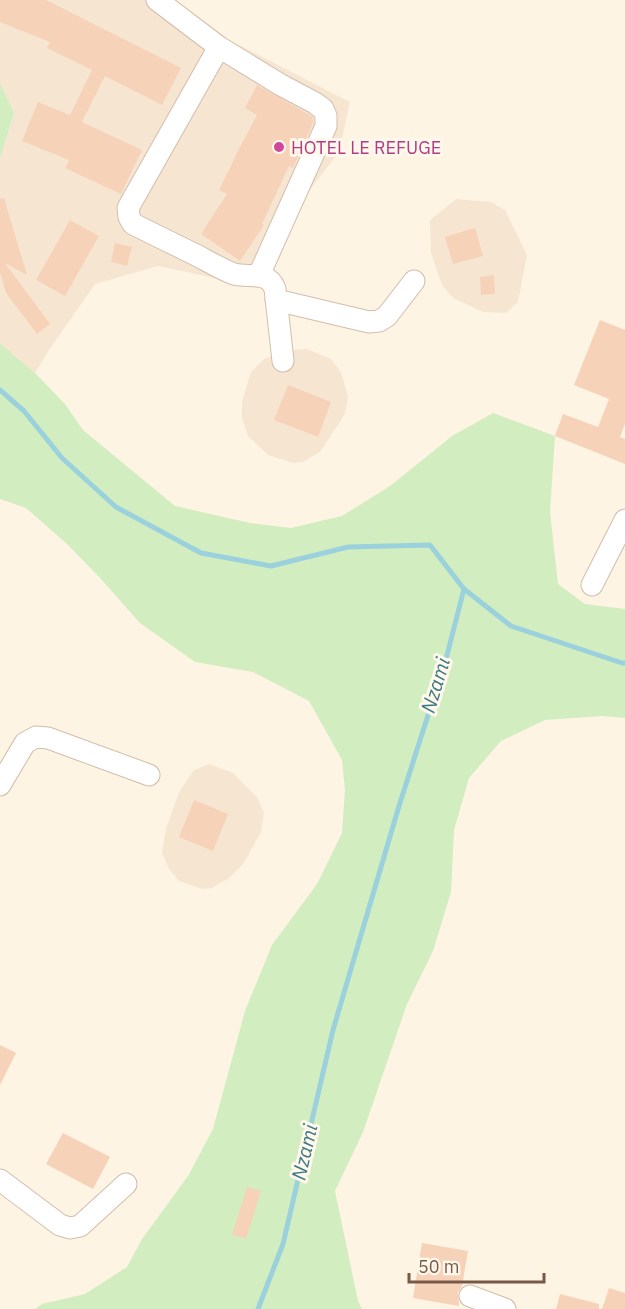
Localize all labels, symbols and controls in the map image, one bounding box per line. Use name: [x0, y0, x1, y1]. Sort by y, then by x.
place label: HOTEL LE REFUGE: [291, 136, 441, 159]
marker: HOTEL LE REFUGE: [272, 140, 286, 154]
water label: Nzami: [414, 653, 456, 716]
water label: Nzami: [285, 1121, 324, 1183]
scale bar: [409, 1246, 544, 1284]
text: 50 m: [418, 1255, 460, 1278]

